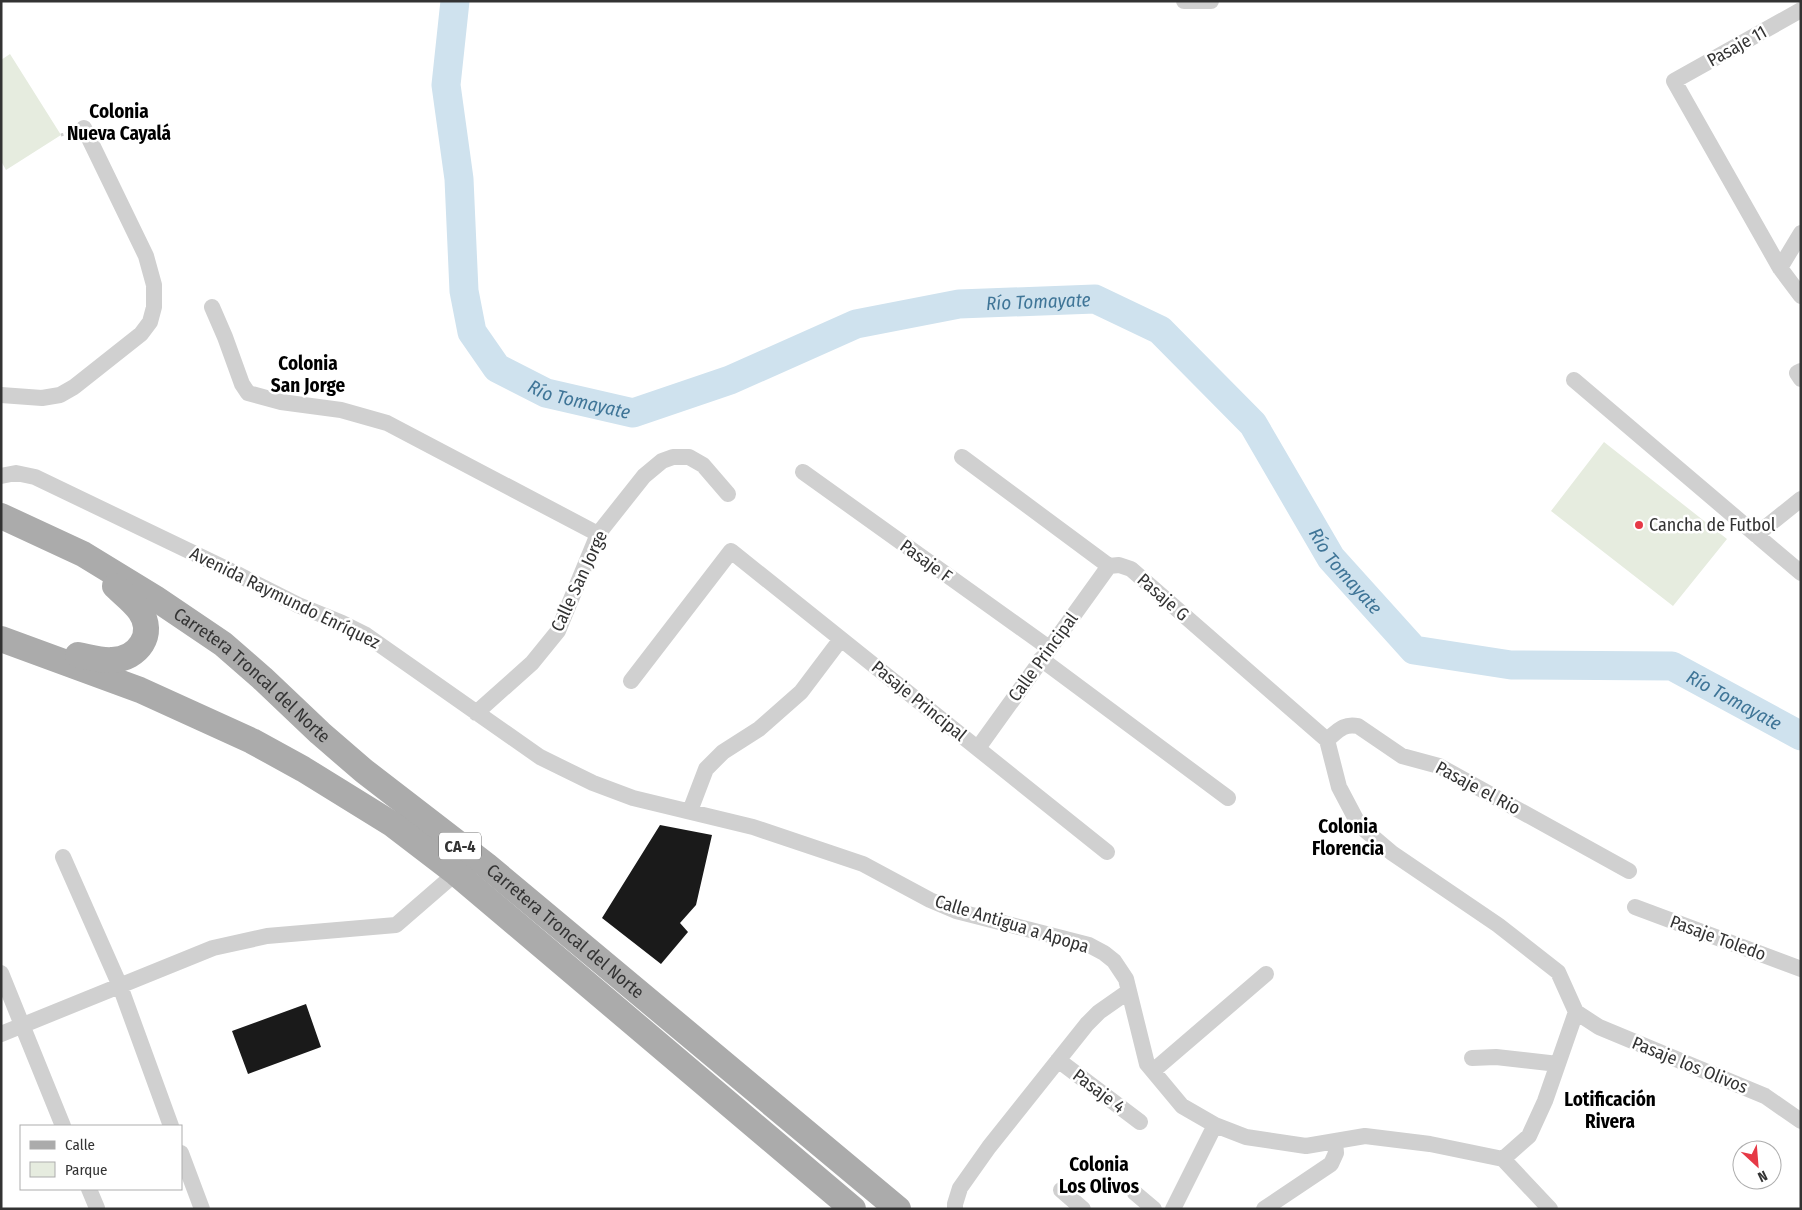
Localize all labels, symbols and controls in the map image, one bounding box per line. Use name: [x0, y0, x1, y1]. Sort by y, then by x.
street label: Pasaje 11: [1703, 21, 1771, 71]
district label: Colonia Nueva Cayalá: [67, 100, 171, 145]
water label: Río Tomayate: [986, 288, 1091, 315]
district label: Colonia San Jorge: [271, 352, 346, 397]
water label: Río Tomayate: [524, 375, 632, 424]
place label: Cancha de Futbol: [1649, 514, 1776, 536]
marker: Cancha de Futbol: [1633, 519, 1645, 531]
water label: Río Tomayate: [1304, 524, 1387, 619]
street label: Calle San Jorge: [546, 527, 612, 635]
street label: Pasaje F: [896, 535, 956, 587]
street label: Avenida Raymundo Enríquez: [186, 542, 384, 654]
street label: Pasaje G: [1133, 569, 1193, 625]
street label: Carretera Troncal del Norte: [169, 603, 335, 748]
street label: Calle Principal: [1003, 608, 1083, 706]
street label: Pasaje Principal: [867, 656, 971, 746]
water label: Río Tomayate: [1683, 665, 1786, 735]
street label: Pasaje el Rio: [1432, 757, 1524, 819]
district label: Colonia Florencia: [1312, 815, 1384, 860]
road number: CA-4: [439, 832, 481, 859]
street label: Carretera Troncal del Norte: [482, 859, 649, 1003]
street label: Calle Antigua a Apopa: [932, 890, 1092, 958]
street label: Pasaje Toledo: [1667, 910, 1769, 966]
street label: Pasaje los Olivos: [1629, 1032, 1751, 1098]
street label: Pasaje 4: [1069, 1064, 1130, 1118]
district label: Lotificación Rivera: [1564, 1088, 1656, 1133]
legend: [20, 1125, 182, 1190]
text: Calle: [65, 1136, 95, 1154]
north arrow: [1732, 1140, 1782, 1190]
district label: Colonia Los Olivos: [1059, 1153, 1140, 1198]
text: Parque: [65, 1161, 108, 1179]
text: N: [1755, 1167, 1770, 1186]

